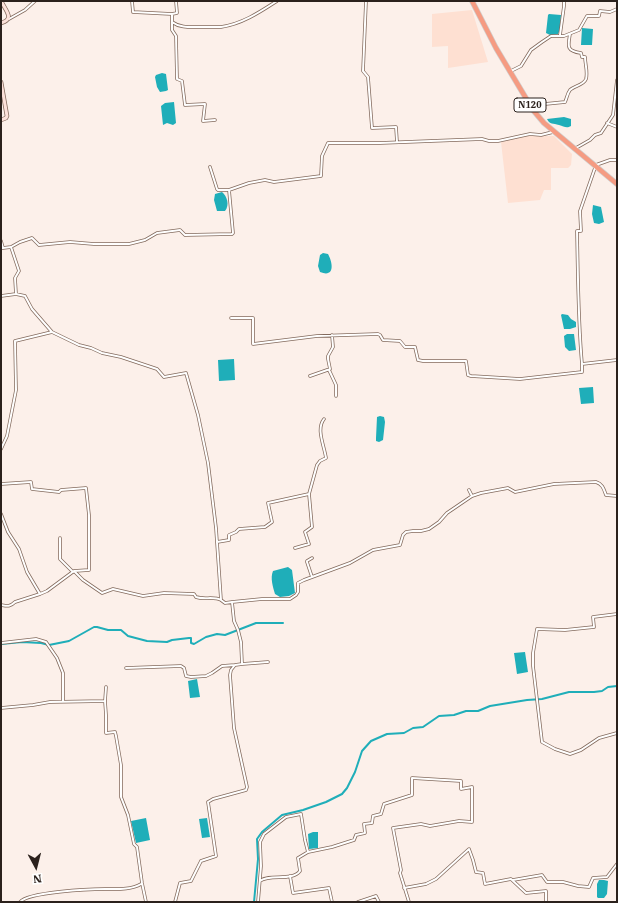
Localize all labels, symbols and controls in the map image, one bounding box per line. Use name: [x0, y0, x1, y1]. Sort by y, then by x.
road number: N120: [514, 98, 546, 112]
north arrow: [16, 847, 56, 887]
text: N: [32, 871, 43, 886]

